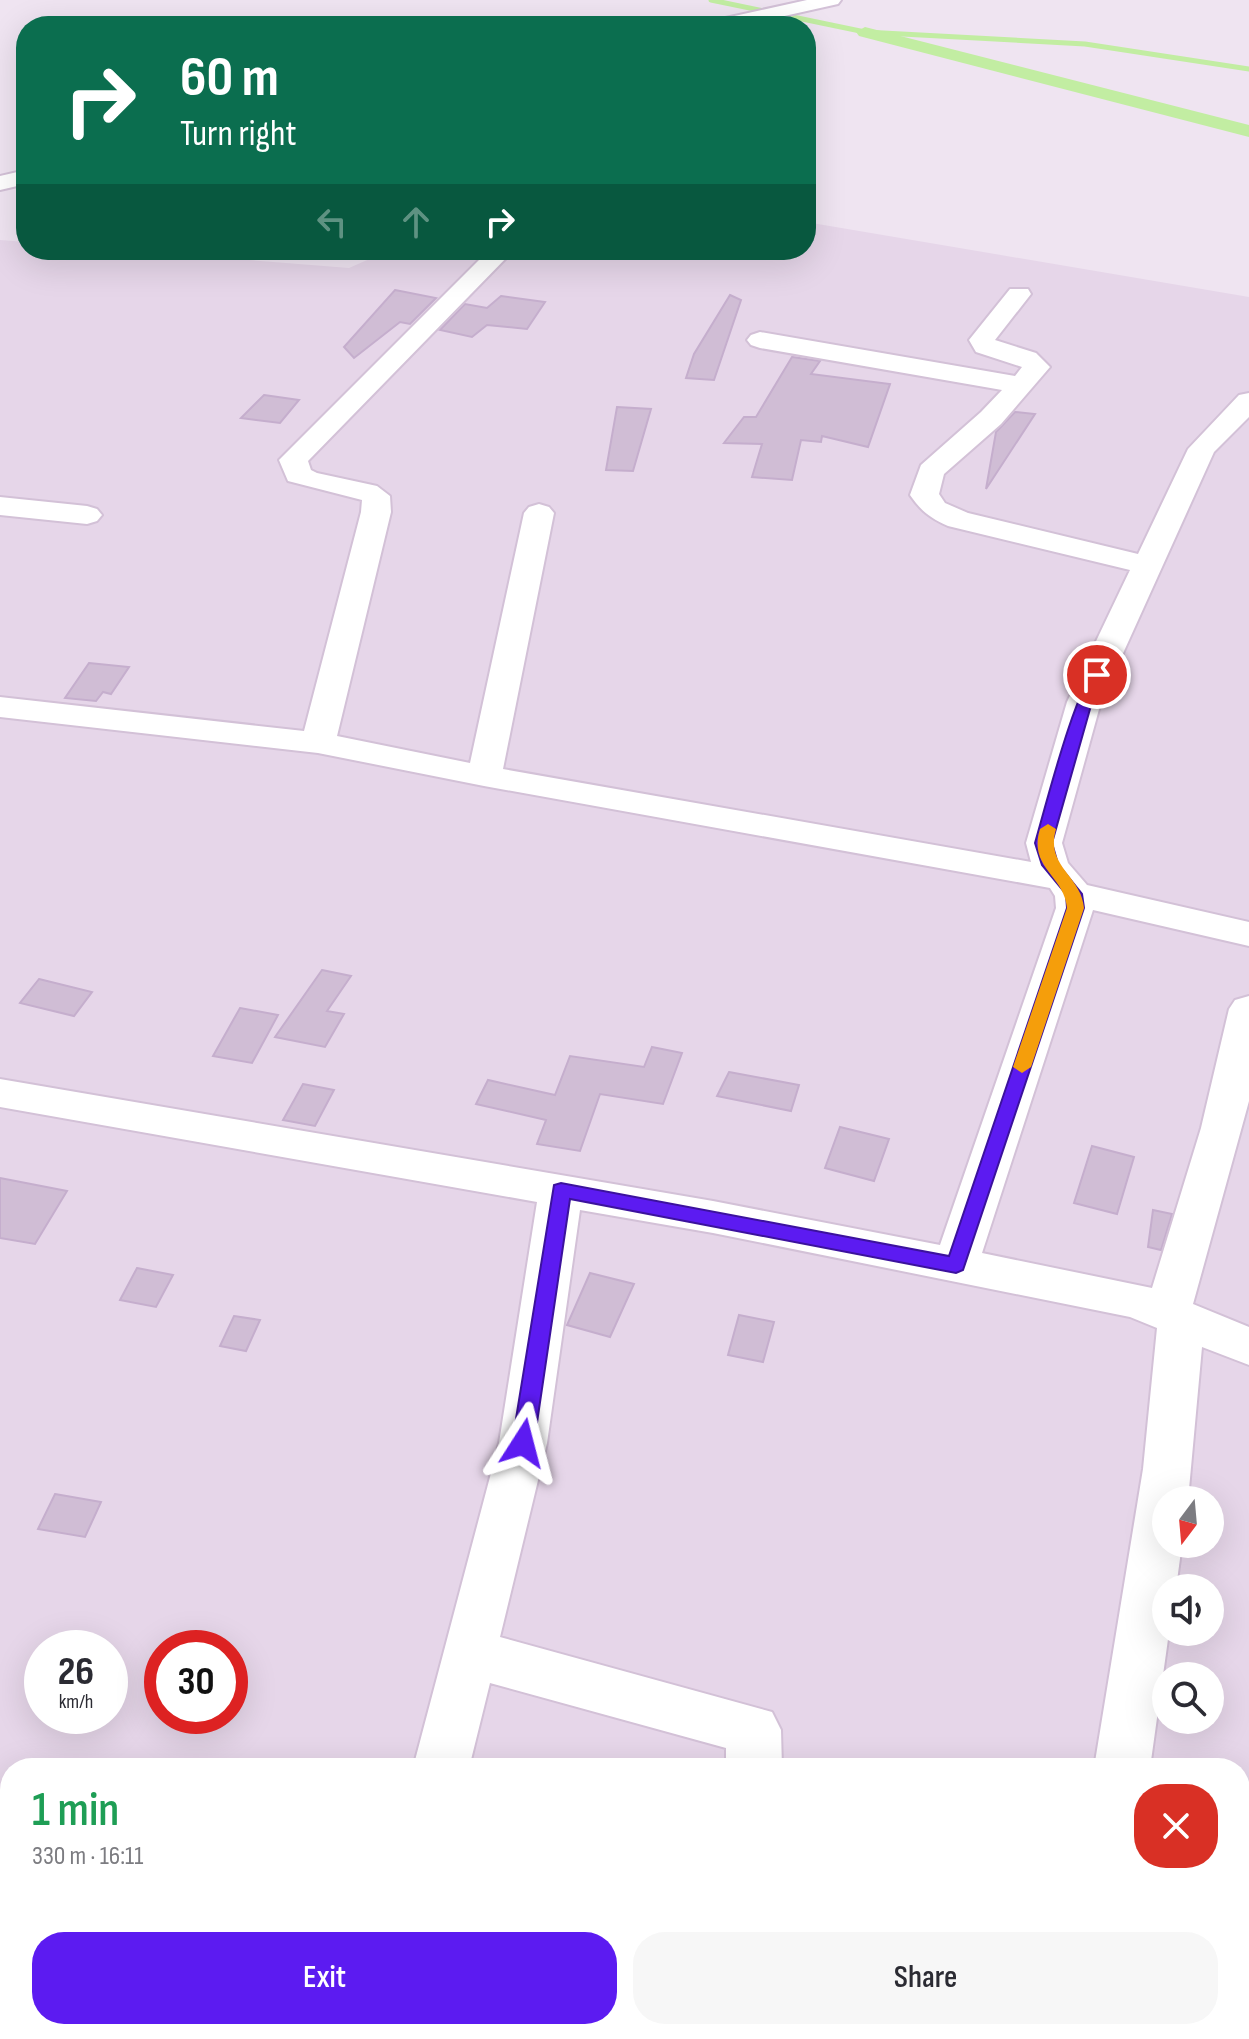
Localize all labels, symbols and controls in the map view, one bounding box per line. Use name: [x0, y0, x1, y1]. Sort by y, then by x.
text: 60 m: [180, 45, 279, 112]
icon: right: [48, 48, 152, 152]
text: Turn right: [180, 113, 297, 156]
icon: left: [310, 200, 354, 244]
icon: ahead: [394, 200, 438, 244]
icon: right: [478, 200, 522, 244]
pin: [1063, 641, 1131, 709]
icon: arrive: [1075, 653, 1119, 697]
position arrow: [481, 1401, 565, 1485]
north arrow: [1152, 1486, 1224, 1558]
map controls: [1152, 1486, 1224, 1734]
button: sound: [1152, 1574, 1224, 1646]
speed limit sign: 30: [144, 1630, 248, 1734]
text: 26: [58, 1648, 94, 1696]
button: search: [1152, 1662, 1224, 1734]
text: km/h: [59, 1690, 93, 1714]
text: 1 min: [32, 1782, 119, 1839]
button: close: [1134, 1784, 1218, 1868]
text: 330 m · 16:11: [32, 1841, 143, 1872]
button: Exit: [32, 1932, 617, 2024]
button: Share: [633, 1932, 1218, 2024]

